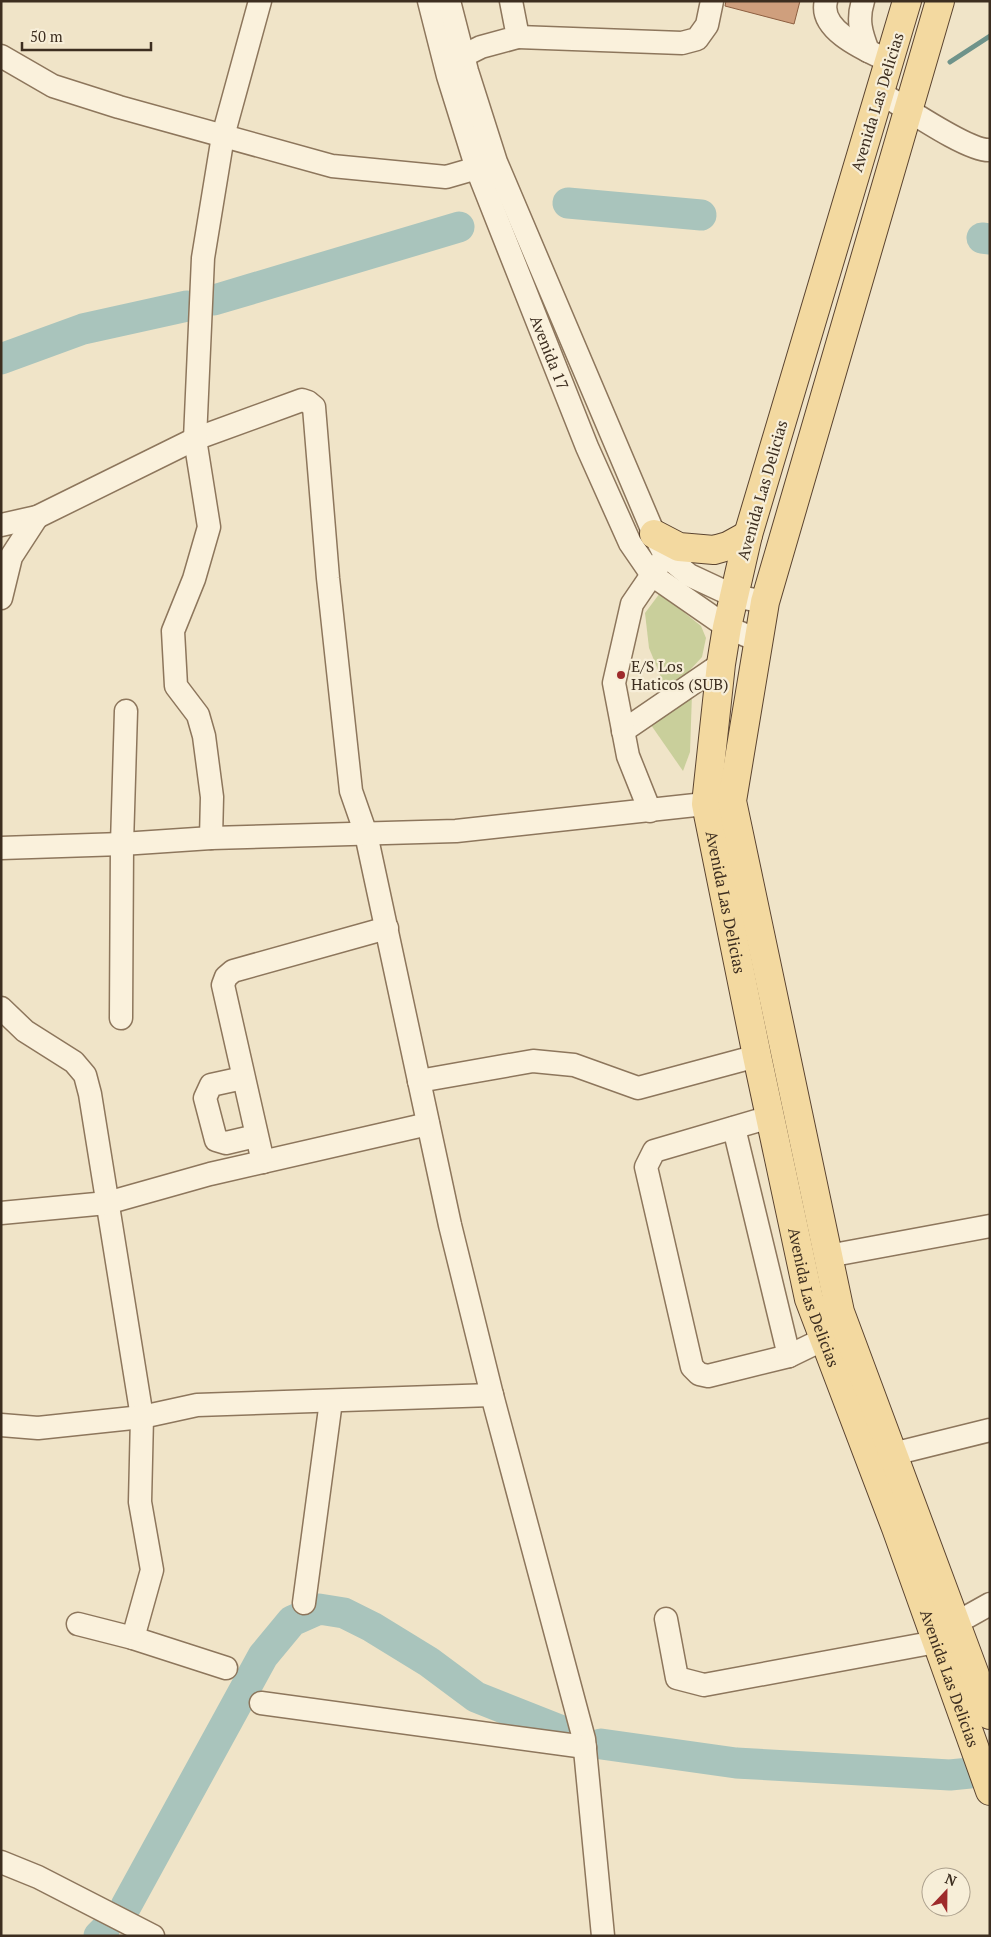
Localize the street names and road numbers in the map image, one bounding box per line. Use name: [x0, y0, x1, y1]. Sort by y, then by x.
street label: Avenida Las Delicias: [845, 29, 909, 174]
street label: Avenida 17: [525, 312, 574, 393]
street label: Avenida Las Delicias: [731, 417, 793, 563]
street label: Avenida Las Delicias: [701, 829, 751, 975]
street label: Avenida Las Delicias: [783, 1225, 845, 1370]
street label: Avenida Las Delicias: [915, 1606, 984, 1750]

